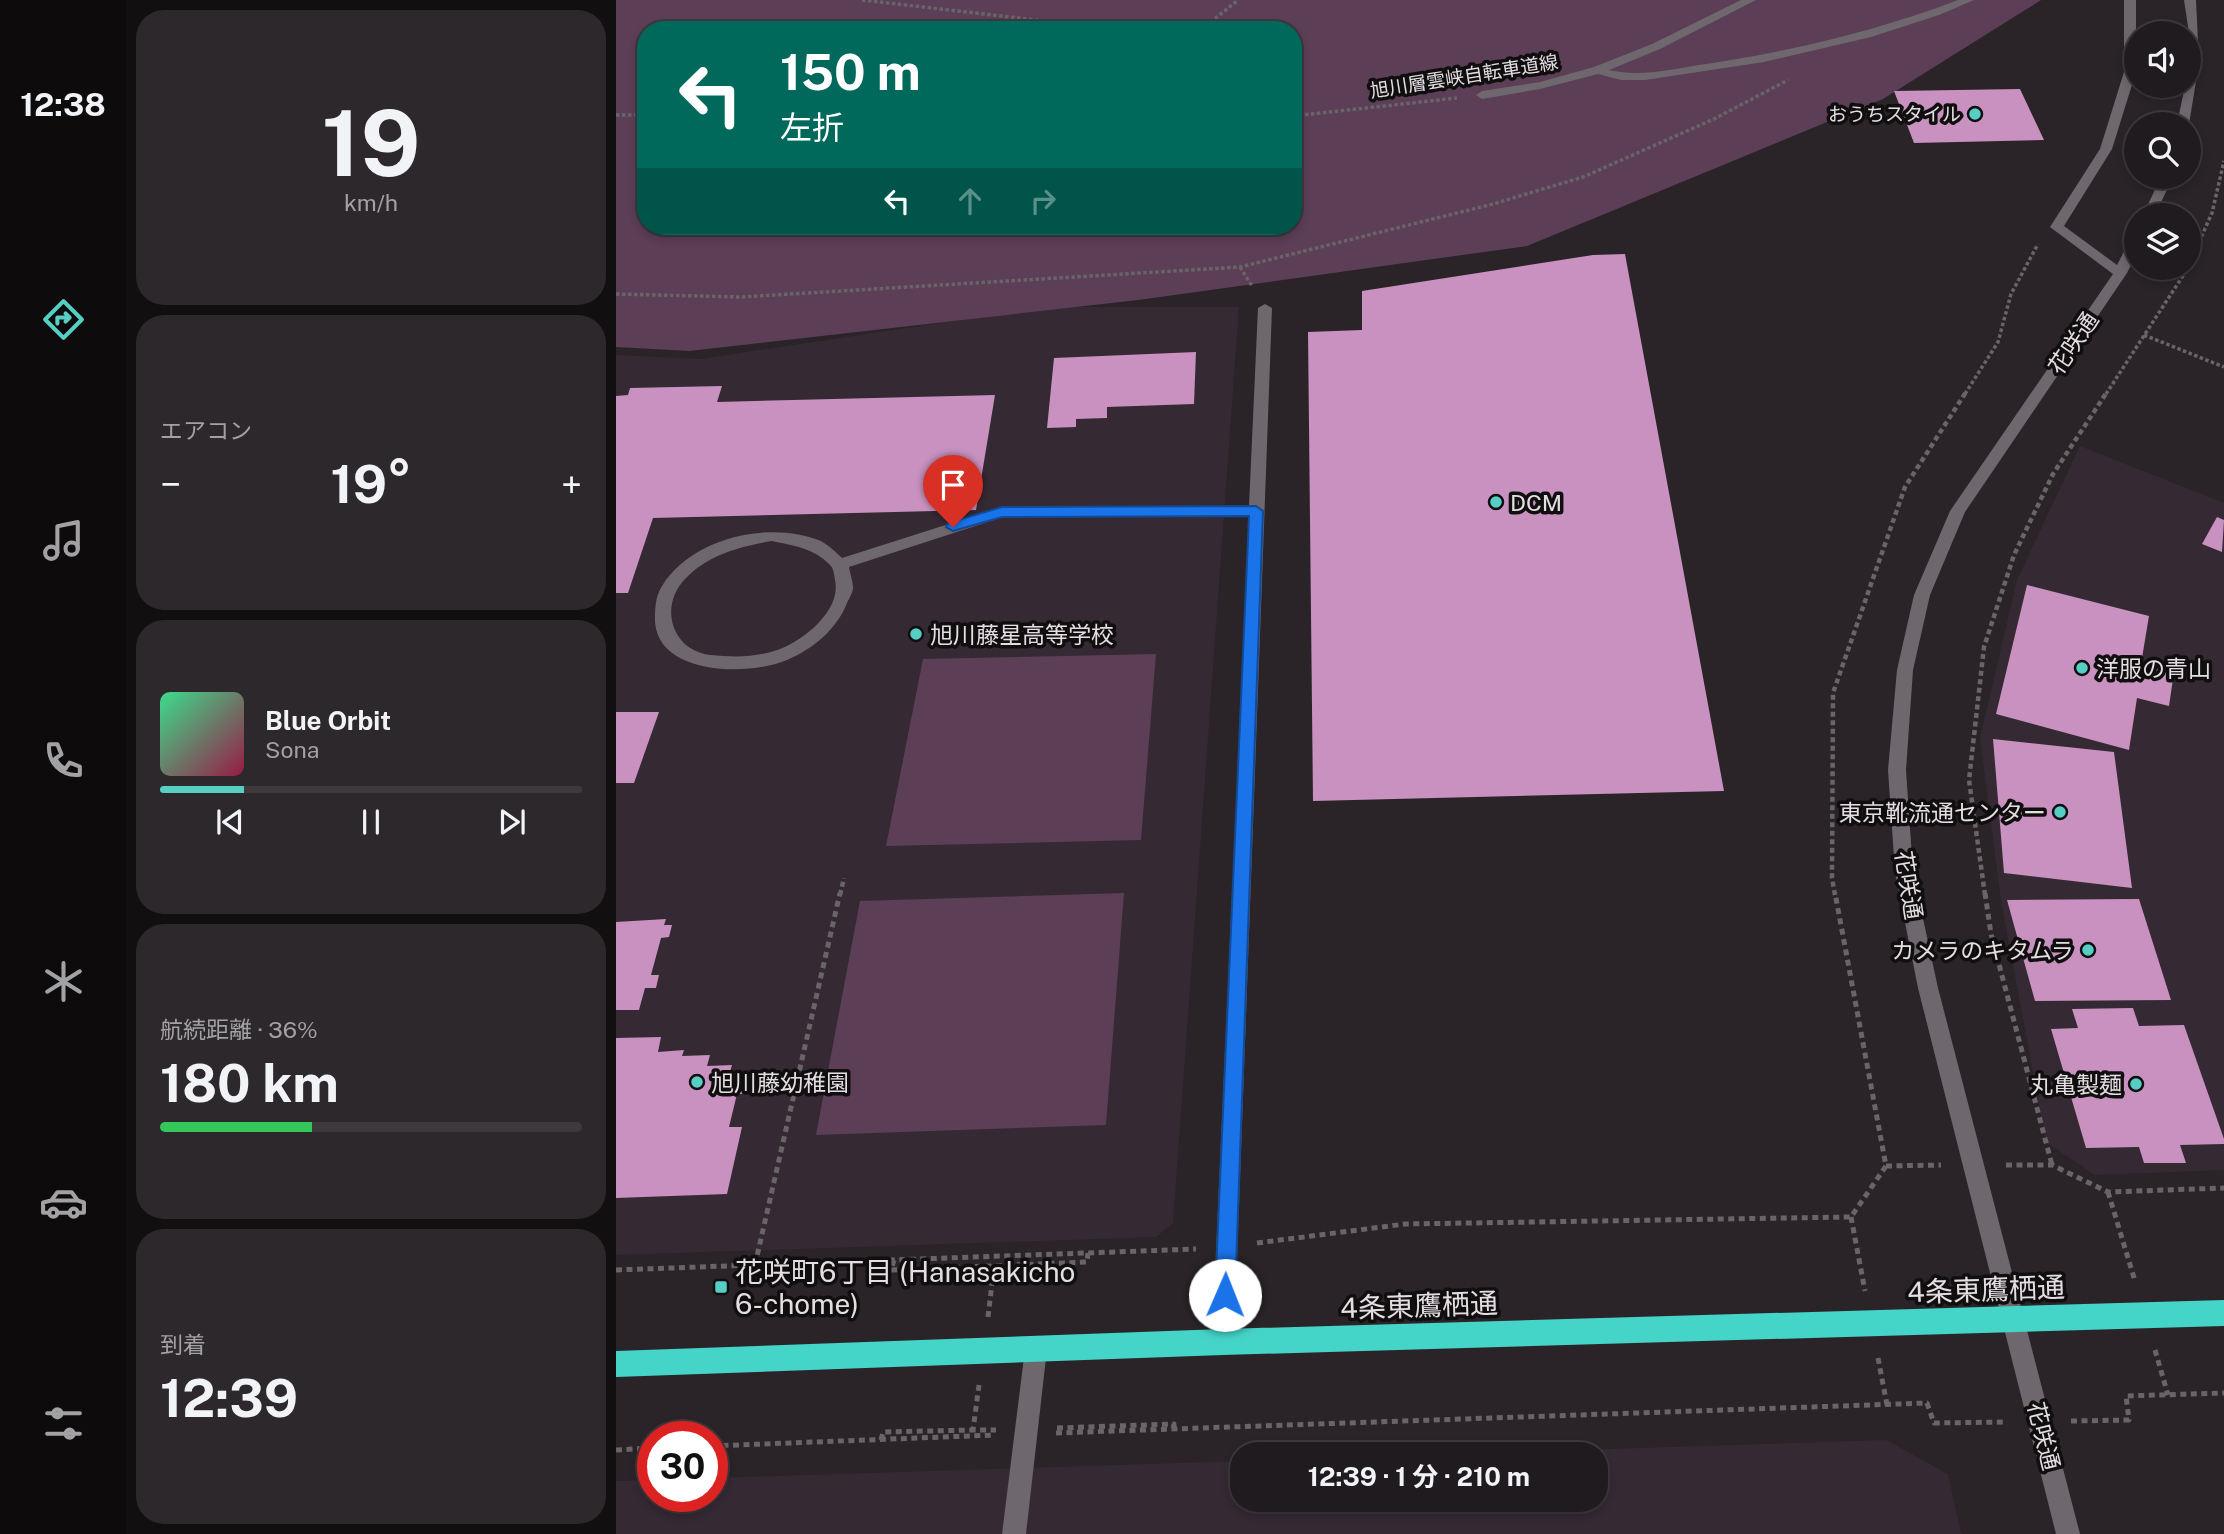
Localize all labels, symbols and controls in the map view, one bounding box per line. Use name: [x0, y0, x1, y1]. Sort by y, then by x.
map controls: [2124, 21, 2201, 280]
button: sound: [2124, 21, 2201, 98]
text: 150 m: [780, 43, 921, 101]
icon: left: [665, 49, 756, 140]
street label: 旭川層雲峡自転車道線: [1368, 50, 1560, 102]
text: 12:38: [20, 86, 106, 123]
text: 19: [322, 90, 420, 196]
place label: おうちスタイル: [1828, 103, 1961, 125]
marker: おうちスタイル: [1967, 106, 1983, 122]
text: 左折: [780, 109, 844, 146]
button: search: [2124, 112, 2201, 189]
icon: left: [878, 182, 916, 220]
icon: ahead: [951, 182, 989, 220]
icon: right: [1024, 182, 1062, 220]
text: km/h: [344, 189, 398, 216]
button: layers: [2124, 203, 2201, 280]
icon: directions: [39, 295, 88, 344]
street label: 花咲通: [2043, 307, 2103, 379]
text: エアコン: [160, 417, 252, 444]
text: 19°: [330, 454, 412, 515]
pin: [923, 455, 983, 527]
text: −: [160, 462, 181, 507]
text: +: [561, 462, 582, 507]
icon: arrive: [934, 466, 972, 504]
place label: DCM: [1510, 489, 1562, 516]
marker: DCM: [1488, 494, 1504, 510]
icon: music: [39, 516, 88, 565]
place label: 旭川藤星高等学校: [930, 621, 1114, 648]
marker: 旭川藤星高等学校: [908, 626, 924, 642]
place label: 洋服の青山: [2096, 655, 2211, 682]
marker: 洋服の青山: [2074, 660, 2090, 676]
text: Blue Orbit: [265, 705, 391, 736]
icon: phone: [39, 736, 88, 785]
text: Sona: [265, 736, 319, 763]
place label: 東京靴流通センター: [1839, 799, 2046, 826]
icon: previous: [211, 803, 249, 841]
icon: pause: [352, 803, 390, 841]
icon: next: [493, 803, 531, 841]
marker: 東京靴流通センター: [2052, 804, 2068, 820]
street label: 花咲通: [1890, 849, 1928, 921]
place label: カメラのキタムラ: [1891, 937, 2074, 964]
marker: カメラのキタムラ: [2080, 942, 2096, 958]
icon: climate: [39, 957, 88, 1006]
text: 航続距離 · 36%: [160, 1016, 318, 1043]
text: 180 km: [160, 1053, 339, 1114]
place label: 旭川藤幼稚園: [711, 1069, 849, 1096]
place label: 丸亀製麺: [2030, 1071, 2122, 1098]
marker: 旭川藤幼稚園: [689, 1074, 705, 1090]
marker: 丸亀製麺: [2128, 1076, 2144, 1092]
icon: car: [39, 1178, 88, 1227]
place label: 花咲町6丁目 (Hanasakicho 6-chome): [735, 1255, 1075, 1320]
position arrow: [1188, 1258, 1262, 1332]
street label: 4条東鷹栖通: [1907, 1270, 2065, 1308]
marker: 花咲町6丁目 (Hanasakicho 6-chome): [713, 1279, 729, 1295]
street label: 4条東鷹栖通: [1340, 1286, 1498, 1324]
text: 到着: [160, 1331, 206, 1358]
text: 12:39: [160, 1368, 298, 1429]
icon: filters: [39, 1399, 88, 1448]
street label: 花咲通: [2023, 1399, 2065, 1473]
speed limit sign: 30: [637, 1421, 728, 1512]
text: 12:39 · 1 分 · 210 m: [1308, 1461, 1530, 1492]

